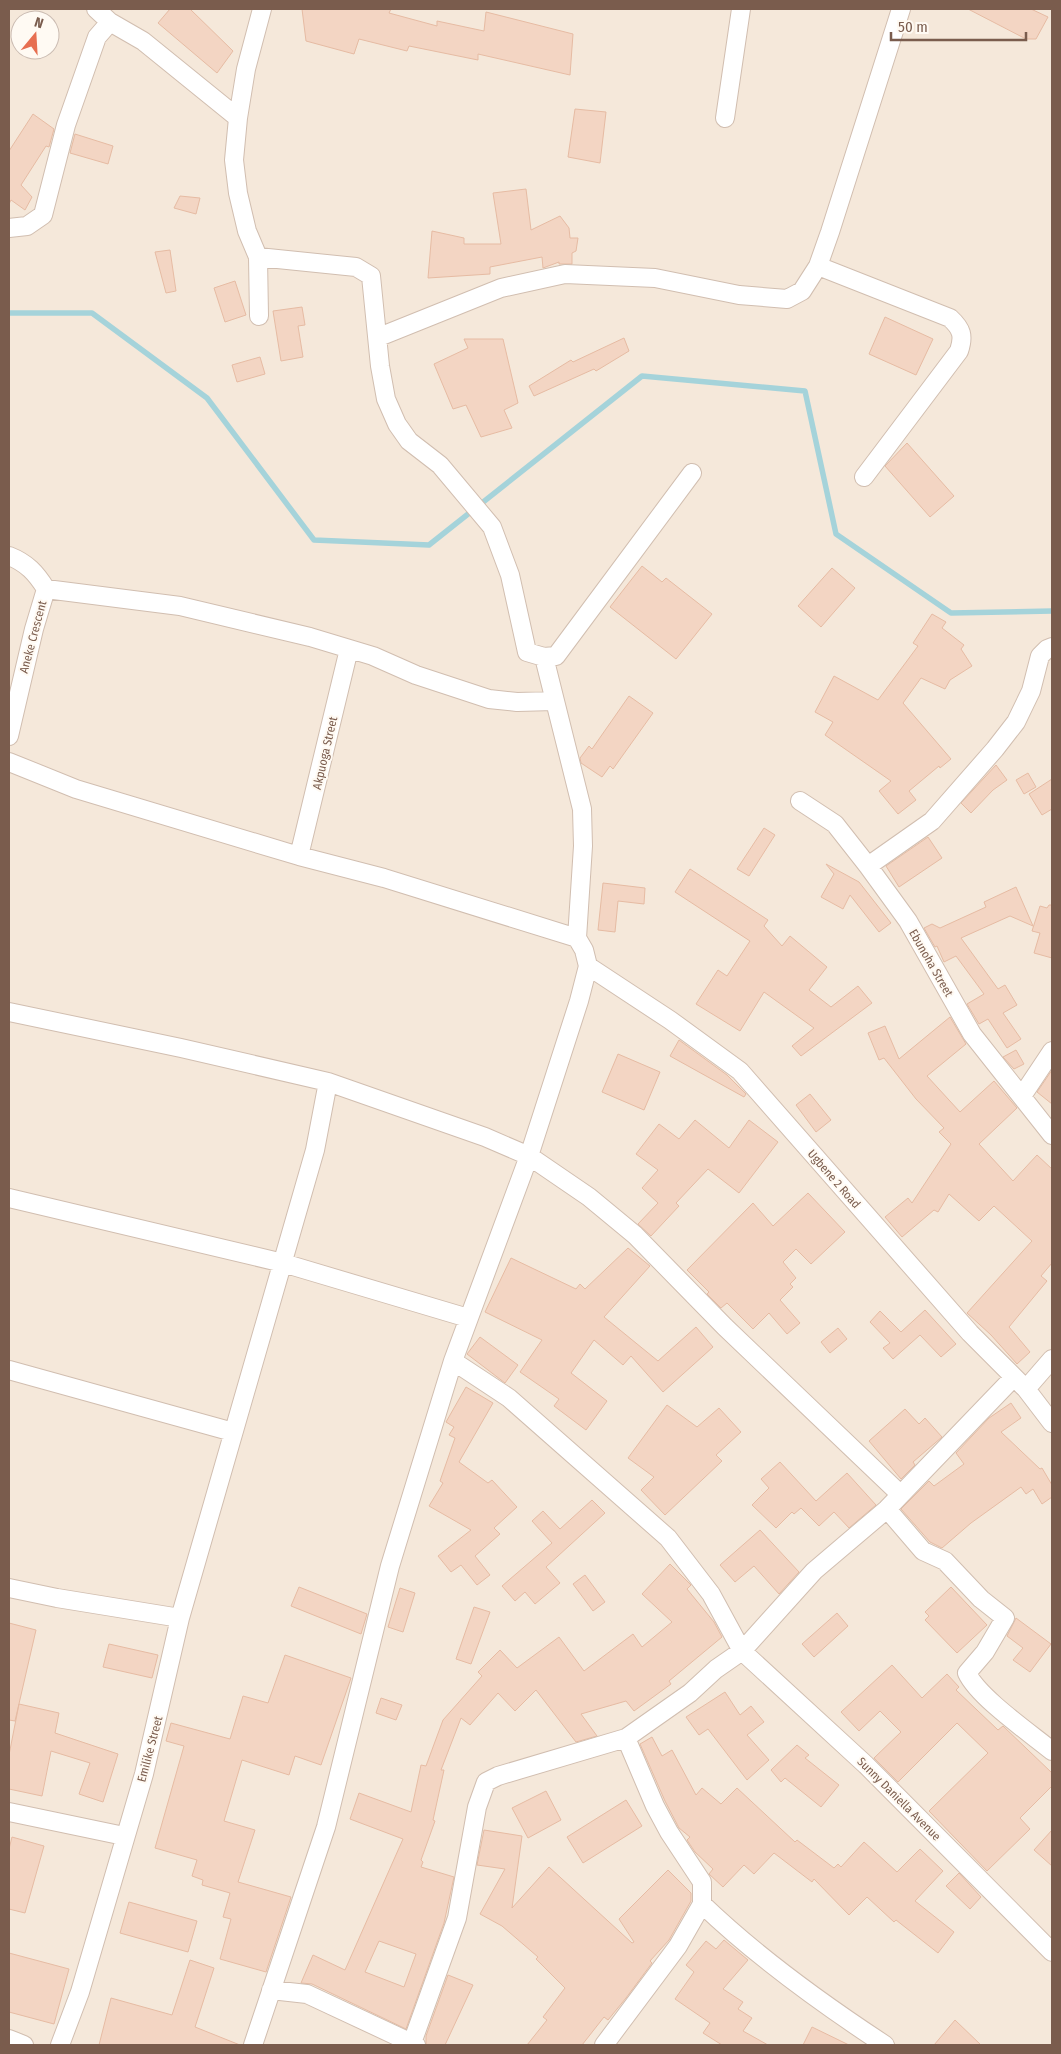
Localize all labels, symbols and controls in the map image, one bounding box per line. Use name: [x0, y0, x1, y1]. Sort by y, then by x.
north arrow: [10, 10, 60, 60]
scale bar: [891, 10, 1026, 42]
text: N: [32, 14, 45, 32]
text: 50 m: [898, 18, 928, 36]
street label: Aneke Crescent: [17, 599, 49, 675]
street label: Akpuoga Street: [310, 715, 340, 791]
street label: Ebunoha Street: [906, 927, 956, 999]
street label: Ugbene 2 Road: [805, 1147, 863, 1211]
street label: Emilike Street: [134, 1714, 166, 1784]
street label: Sunny Daniella Avenue: [854, 1754, 944, 1844]

